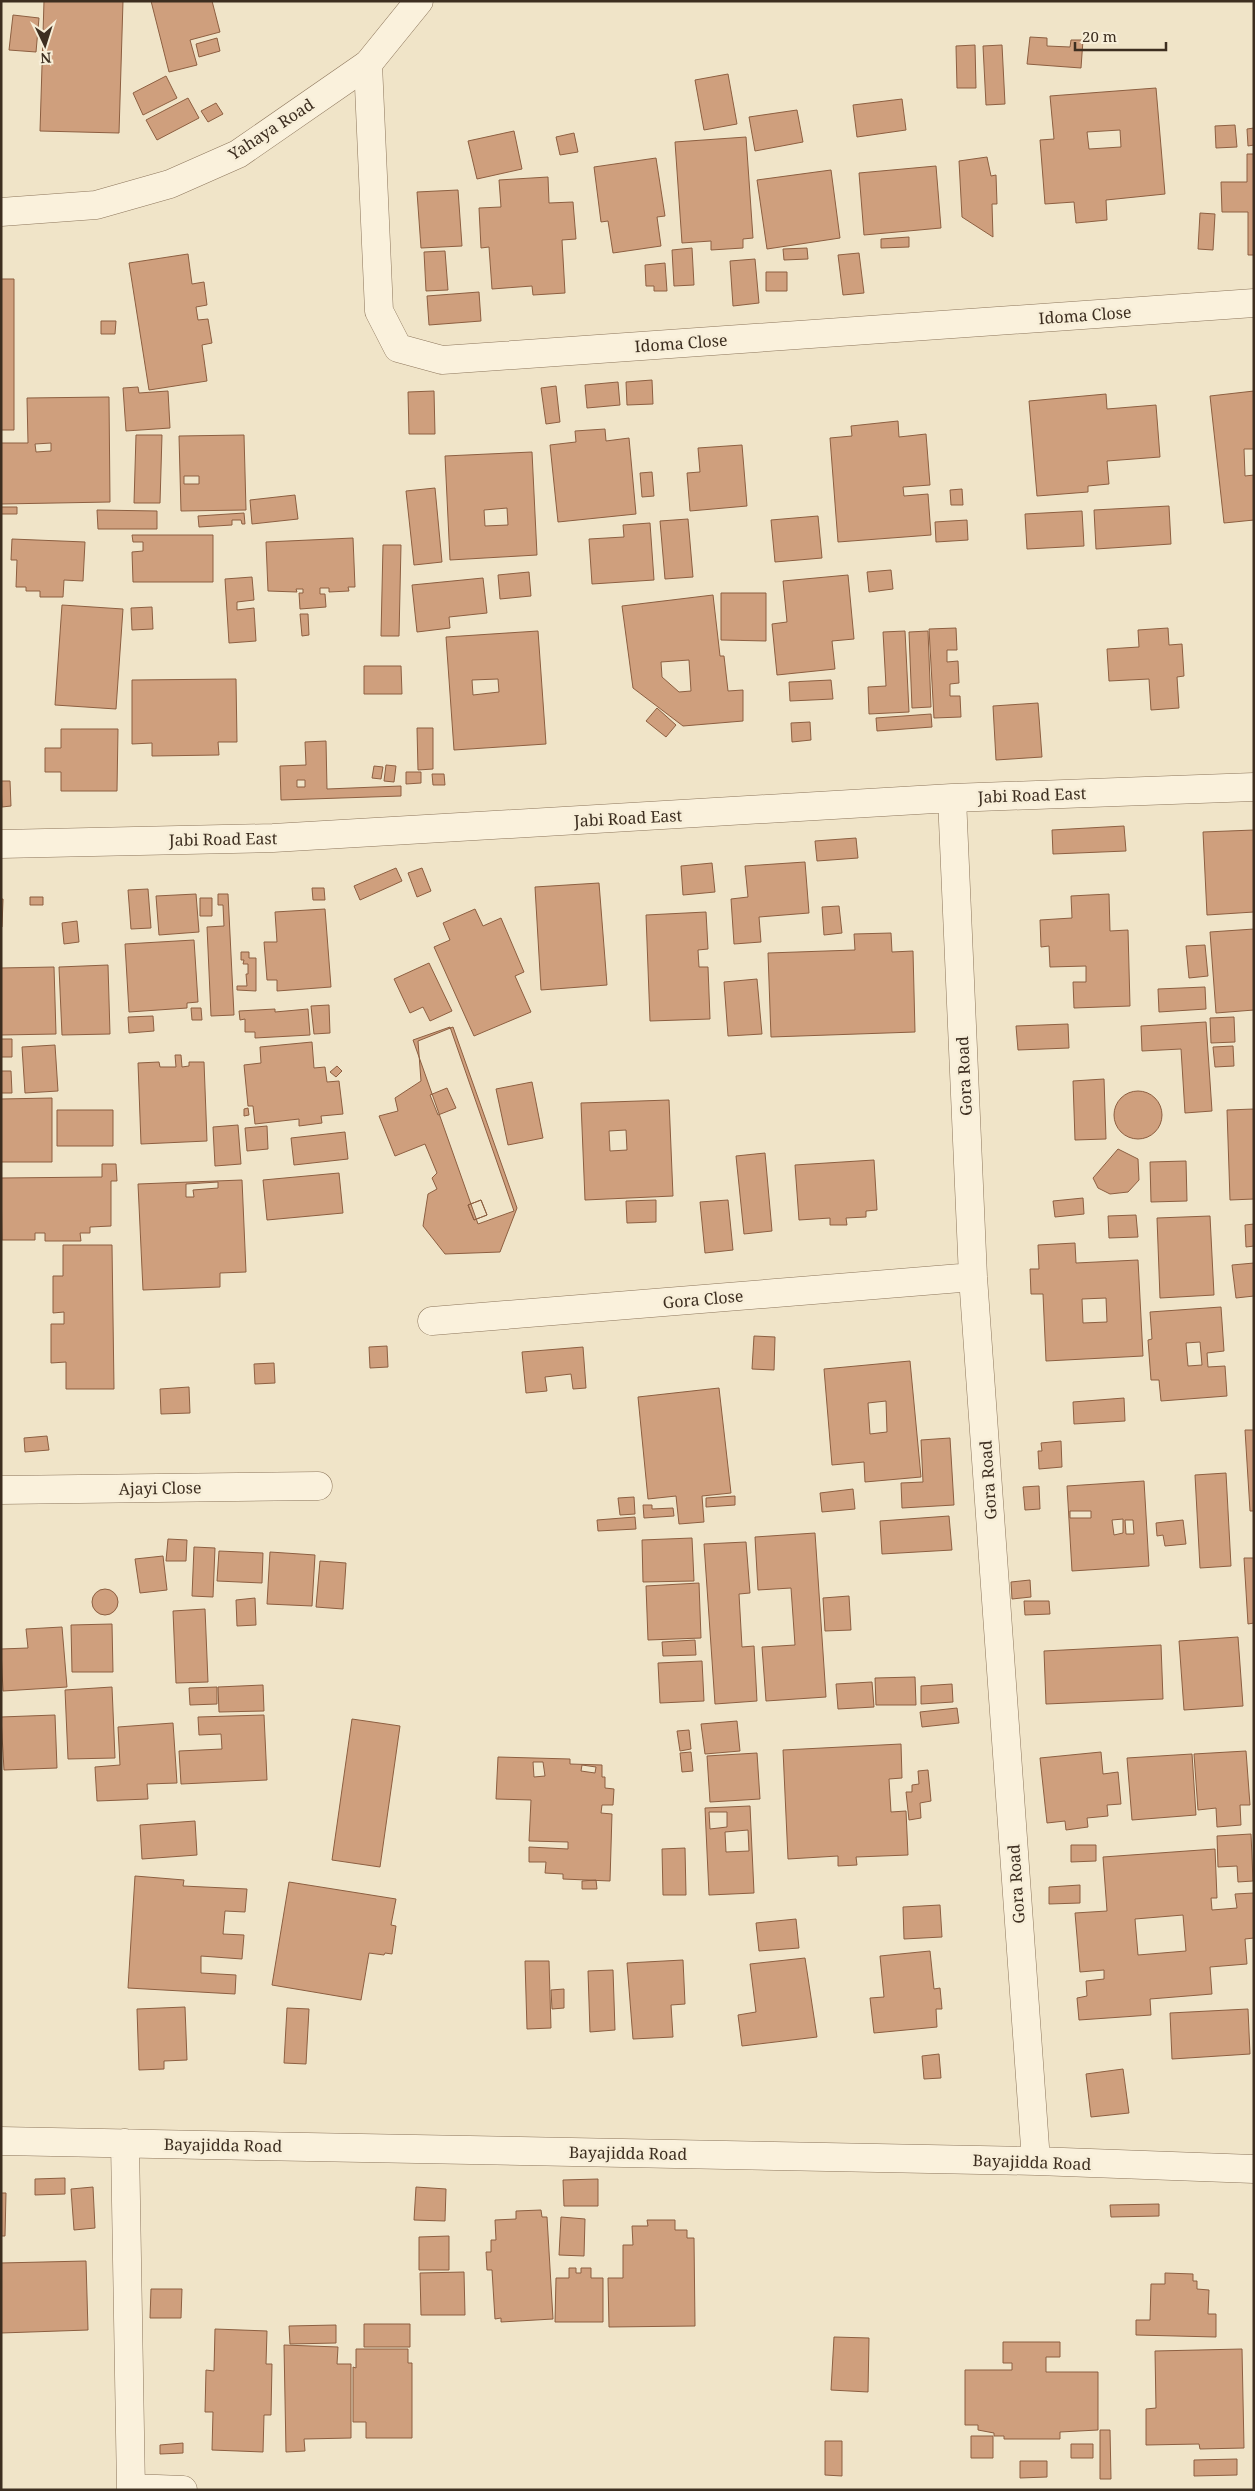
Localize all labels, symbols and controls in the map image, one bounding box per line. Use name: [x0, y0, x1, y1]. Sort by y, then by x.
north arrow: [20, 20, 70, 70]
scale bar: [1075, 20, 1166, 52]
text: 20 m: [1082, 26, 1117, 46]
text: N: [40, 49, 52, 68]
street label: Yahaya Road: [223, 93, 318, 165]
street label: Idoma Close: [1038, 301, 1132, 329]
street label: Idoma Close: [634, 329, 728, 357]
street label: Jabi Road East: [976, 782, 1087, 808]
street label: Jabi Road East: [572, 804, 683, 832]
street label: Jabi Road East: [168, 827, 278, 851]
street label: Gora Road: [951, 1036, 977, 1116]
street label: Gora Close: [662, 1285, 744, 1313]
street label: Gora Road: [974, 1439, 1002, 1520]
street label: Ajayi Close: [118, 1476, 202, 1500]
street label: Gora Road: [1002, 1843, 1030, 1924]
street label: Bayajidda Road: [164, 2133, 283, 2157]
street label: Bayajidda Road: [569, 2141, 688, 2165]
street label: Bayajidda Road: [972, 2149, 1092, 2175]

